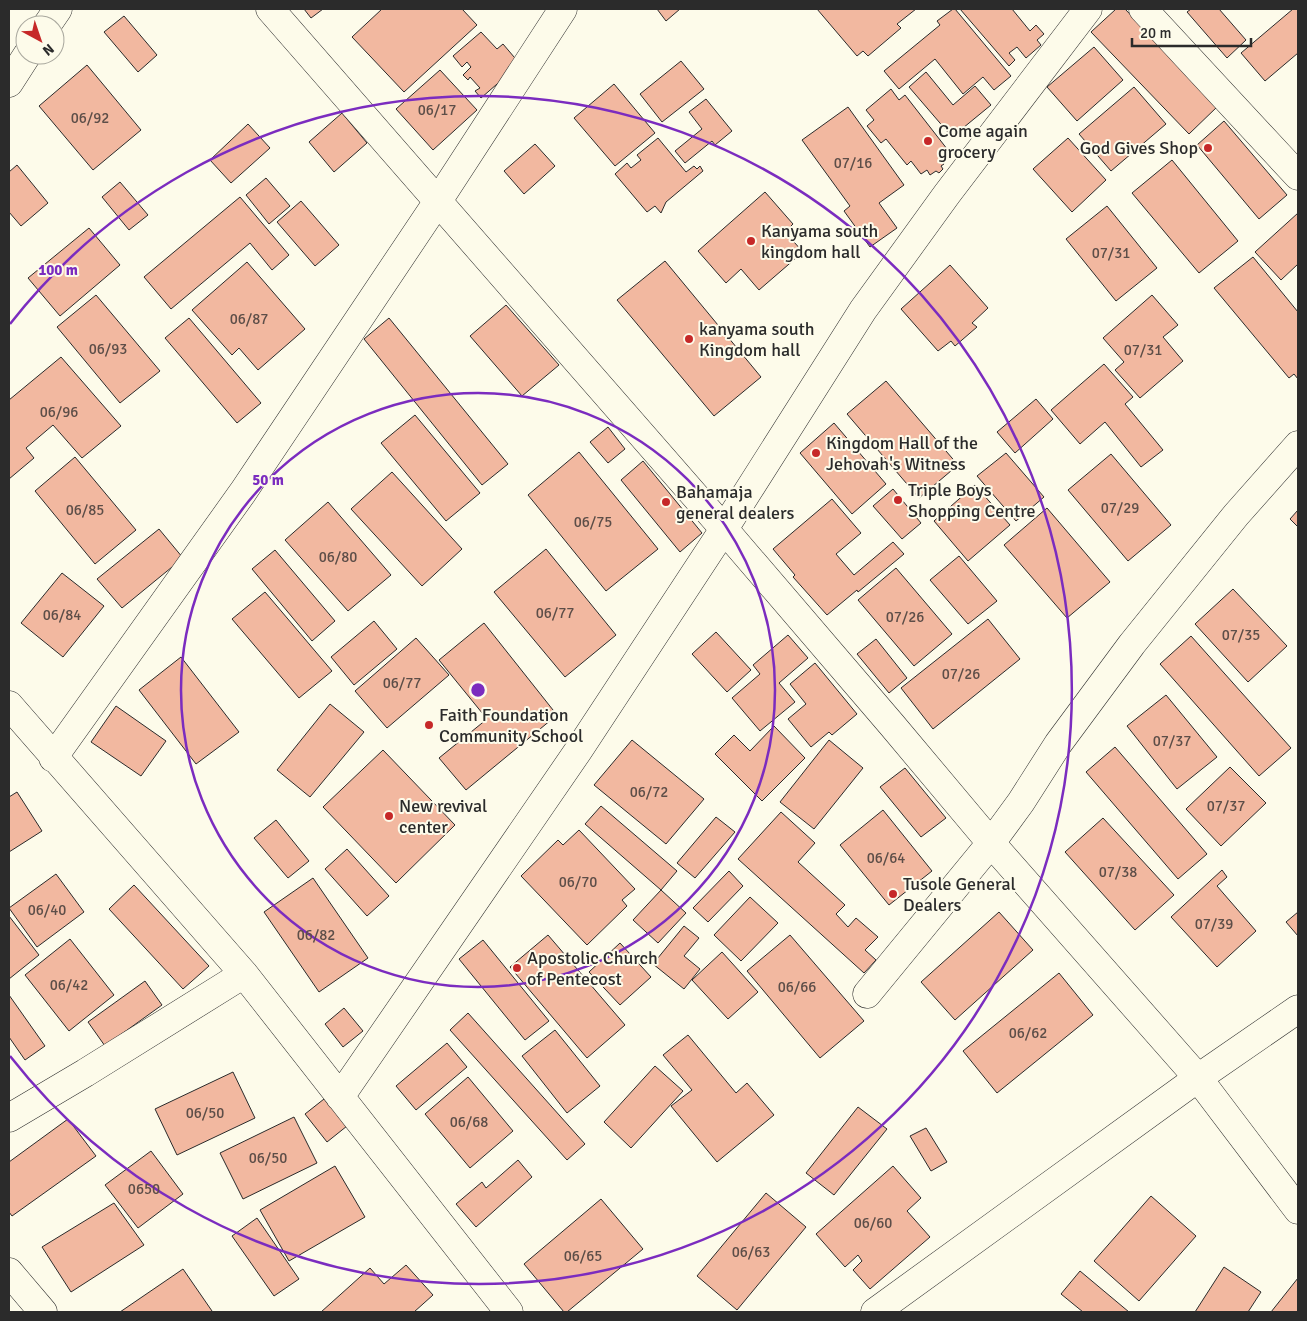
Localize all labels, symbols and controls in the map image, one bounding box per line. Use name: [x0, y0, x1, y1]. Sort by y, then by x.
north arrow: [15, 15, 65, 65]
scale bar: [1132, 15, 1251, 47]
text: 20 m: [1140, 24, 1171, 42]
text: N: [39, 40, 57, 59]
house number: 06/17: [418, 101, 456, 119]
house number: 06/92: [71, 109, 109, 127]
place label: Come again grocery: [938, 120, 1028, 163]
marker: Come again grocery: [922, 135, 934, 147]
place label: God Gives Shop: [1080, 137, 1198, 159]
marker: God Gives Shop: [1202, 142, 1214, 154]
house number: 07/16: [834, 154, 872, 172]
place label: Kanyama south kingdom hall: [761, 220, 878, 263]
marker: Kanyama south kingdom hall: [745, 235, 757, 247]
house number: 07/31: [1092, 244, 1130, 262]
text: 100 m: [38, 261, 78, 279]
house number: 06/87: [230, 310, 268, 328]
place label: kanyama south Kingdom hall: [699, 318, 815, 361]
marker: kanyama south Kingdom hall: [683, 333, 695, 345]
house number: 06/93: [89, 340, 127, 358]
house number: 07/31: [1124, 341, 1162, 359]
house number: 06/96: [40, 403, 78, 421]
place label: Kingdom Hall of the Jehovah's Witness: [826, 432, 978, 475]
marker: Kingdom Hall of the Jehovah's Witness: [810, 447, 822, 459]
text: 50 m: [252, 471, 284, 489]
place label: Triple Boys Shopping Centre: [908, 479, 1036, 522]
place label: Bahamaja general dealers: [676, 481, 795, 524]
marker: Triple Boys Shopping Centre: [892, 494, 904, 506]
marker: Bahamaja general dealers: [660, 496, 672, 508]
house number: 07/29: [1101, 499, 1139, 517]
house number: 06/85: [66, 501, 104, 519]
house number: 06/75: [574, 513, 612, 531]
house number: 06/80: [319, 548, 357, 566]
house number: 06/77: [536, 604, 574, 622]
house number: 06/84: [43, 606, 81, 624]
house number: 07/26: [886, 608, 924, 626]
house number: 07/35: [1222, 626, 1260, 644]
house number: 07/26: [942, 665, 980, 683]
house number: 06/77: [383, 674, 421, 692]
centre of rings: [469, 681, 487, 699]
place label: Faith Foundation Community School: [439, 704, 583, 747]
marker: Faith Foundation Community School: [423, 719, 435, 731]
house number: 07/37: [1153, 732, 1191, 750]
house number: 06/72: [630, 783, 668, 801]
place label: New revival center: [399, 795, 487, 838]
house number: 07/37: [1207, 797, 1245, 815]
marker: New revival center: [383, 810, 395, 822]
house number: 06/64: [867, 849, 905, 867]
house number: 07/38: [1099, 863, 1137, 881]
house number: 06/70: [559, 873, 597, 891]
place label: Tusole General Dealers: [903, 873, 1016, 916]
marker: Tusole General Dealers: [887, 888, 899, 900]
house number: 06/40: [28, 901, 66, 919]
house number: 07/39: [1195, 915, 1233, 933]
house number: 06/82: [297, 926, 335, 944]
place label: Apostolic Church of Pentecost: [527, 947, 658, 990]
marker: Apostolic Church of Pentecost: [511, 962, 523, 974]
house number: 06/42: [50, 976, 88, 994]
house number: 06/66: [778, 978, 816, 996]
house number: 06/62: [1009, 1024, 1047, 1042]
house number: 06/50: [186, 1104, 224, 1122]
house number: 06/68: [450, 1113, 488, 1131]
house number: 06/50: [249, 1149, 287, 1167]
house number: 0650: [128, 1180, 160, 1198]
house number: 06/60: [854, 1214, 892, 1232]
house number: 06/63: [732, 1243, 770, 1261]
house number: 06/65: [564, 1247, 602, 1265]

